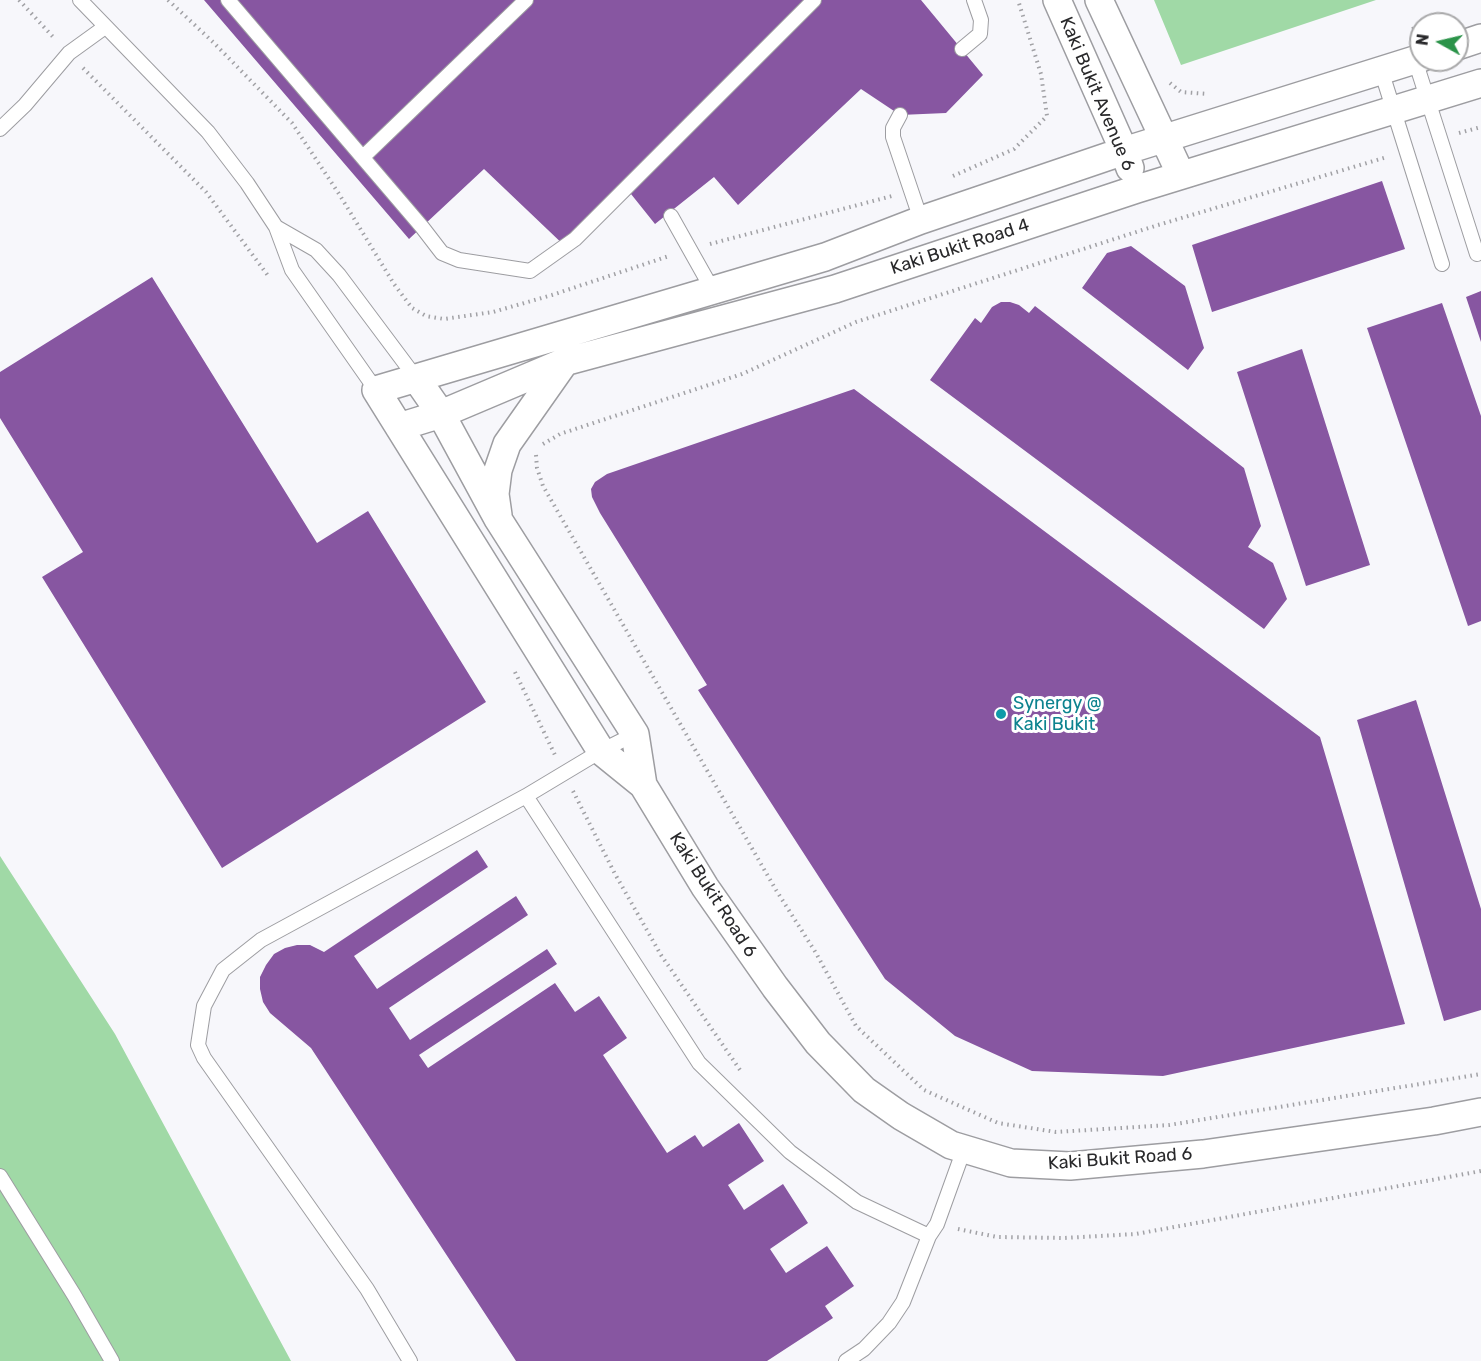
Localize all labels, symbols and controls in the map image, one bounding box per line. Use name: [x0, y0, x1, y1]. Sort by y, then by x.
north arrow: [1409, 12, 1469, 72]
street label: Kaki Bukit Avenue 6: [1055, 14, 1139, 174]
text: N: [1412, 33, 1433, 47]
street label: Kaki Bukit Road 4: [888, 214, 1032, 280]
place label: Synergy @ Kaki Bukit: [1013, 693, 1102, 736]
marker: Synergy @ Kaki Bukit: [994, 707, 1008, 721]
street label: Kaki Bukit Road 6: [665, 829, 761, 961]
street label: Kaki Bukit Road 6: [1047, 1143, 1193, 1175]

